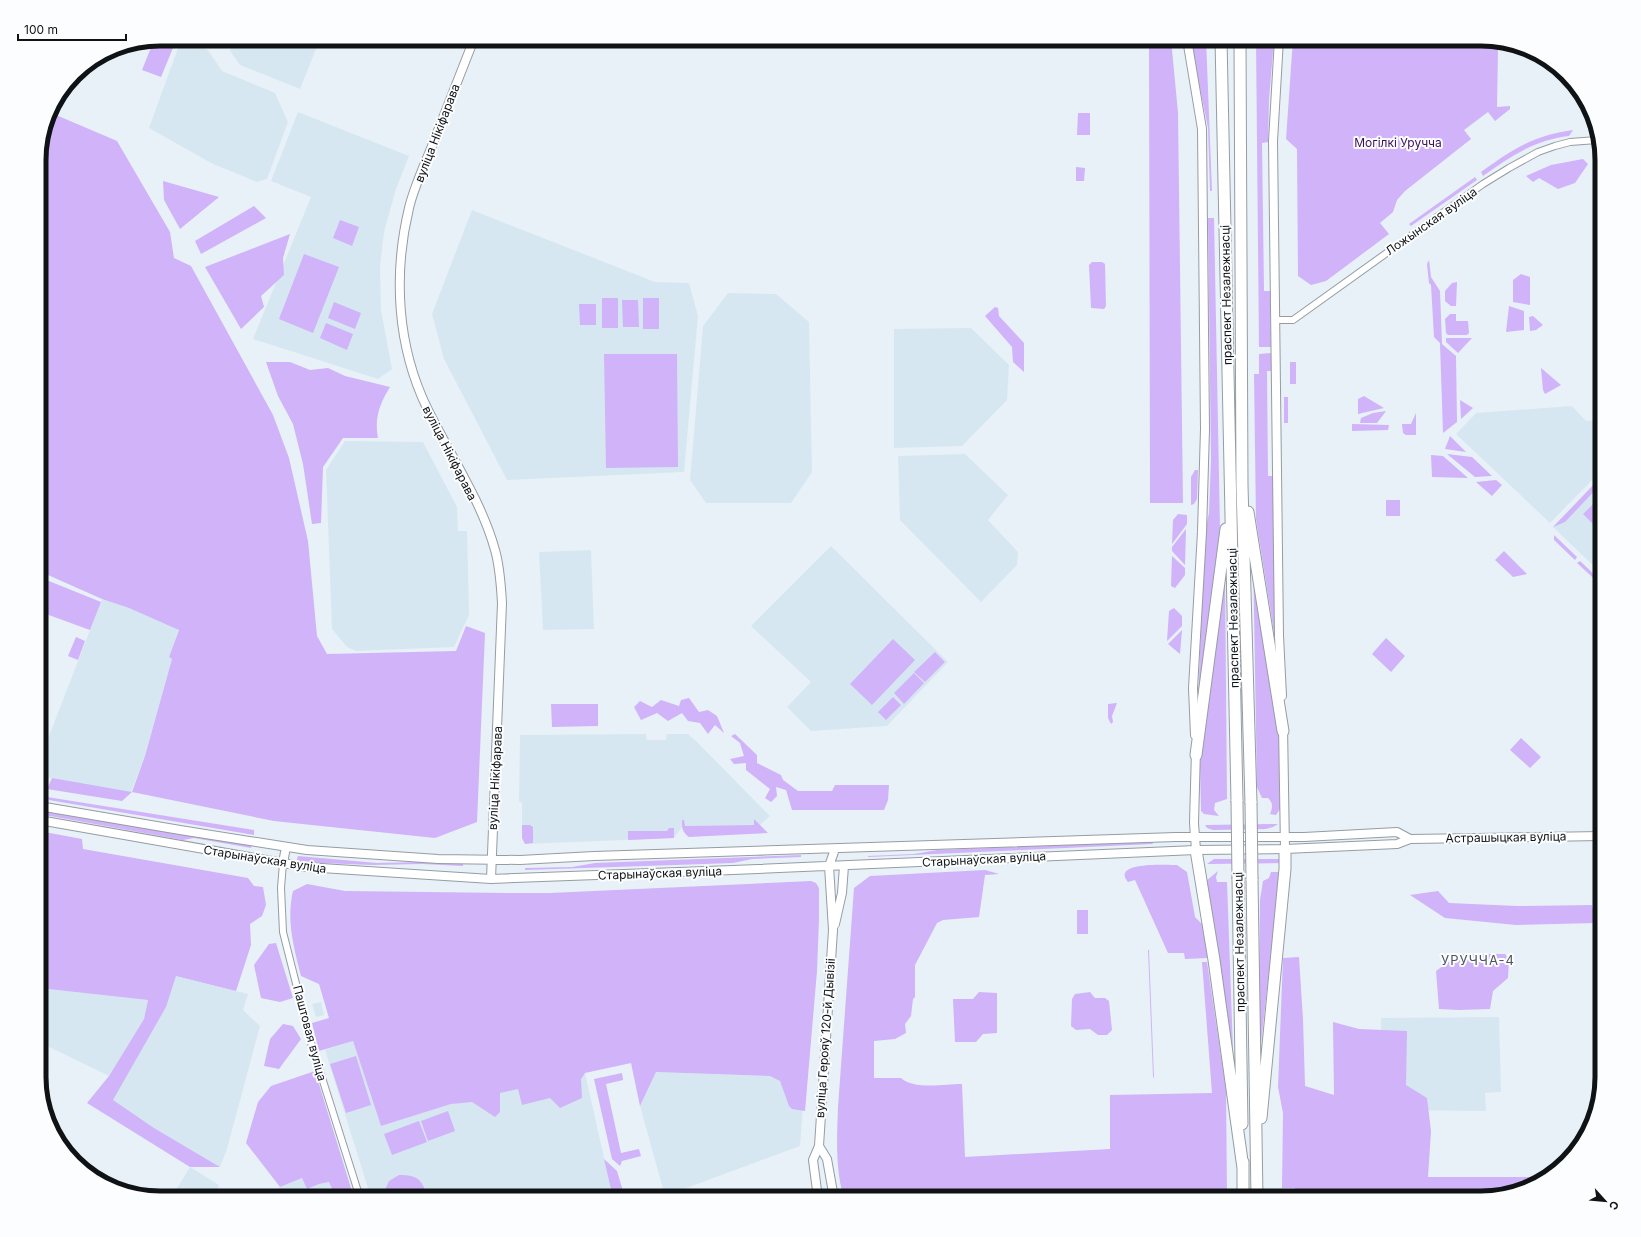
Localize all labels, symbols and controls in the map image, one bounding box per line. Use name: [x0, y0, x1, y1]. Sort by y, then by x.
scale bar: [18, 16, 126, 42]
text: 100 m: [24, 22, 58, 37]
street label: вуліца Нікіфарава: [411, 82, 463, 184]
park label: Могілкі Уручча: [1354, 135, 1442, 150]
street label: Ложынская вуліца: [1382, 184, 1480, 258]
street label: праспект Незалежнасці: [1217, 225, 1235, 365]
street label: вуліца Нікіфарава: [420, 403, 480, 503]
street label: праспект Незалежнасці: [1224, 548, 1242, 688]
street label: вуліца Нікіфарава: [485, 726, 505, 830]
street label: Астрашыцкая вуліца: [1445, 828, 1567, 846]
street label: Старынаўская вуліца: [202, 842, 328, 876]
street label: Старынаўская вуліца: [922, 848, 1046, 870]
street label: Старынаўская вуліца: [598, 863, 722, 883]
street label: праспект Незалежнасці: [1230, 872, 1248, 1012]
district label: УРУЧЧА-4: [1441, 952, 1515, 968]
street label: вуліца Герояў 120-й Дывізіі: [812, 958, 838, 1118]
street label: Паштовая вуліца: [290, 984, 330, 1082]
north arrow: [1585, 1181, 1625, 1221]
text: С: [1606, 1199, 1622, 1212]

